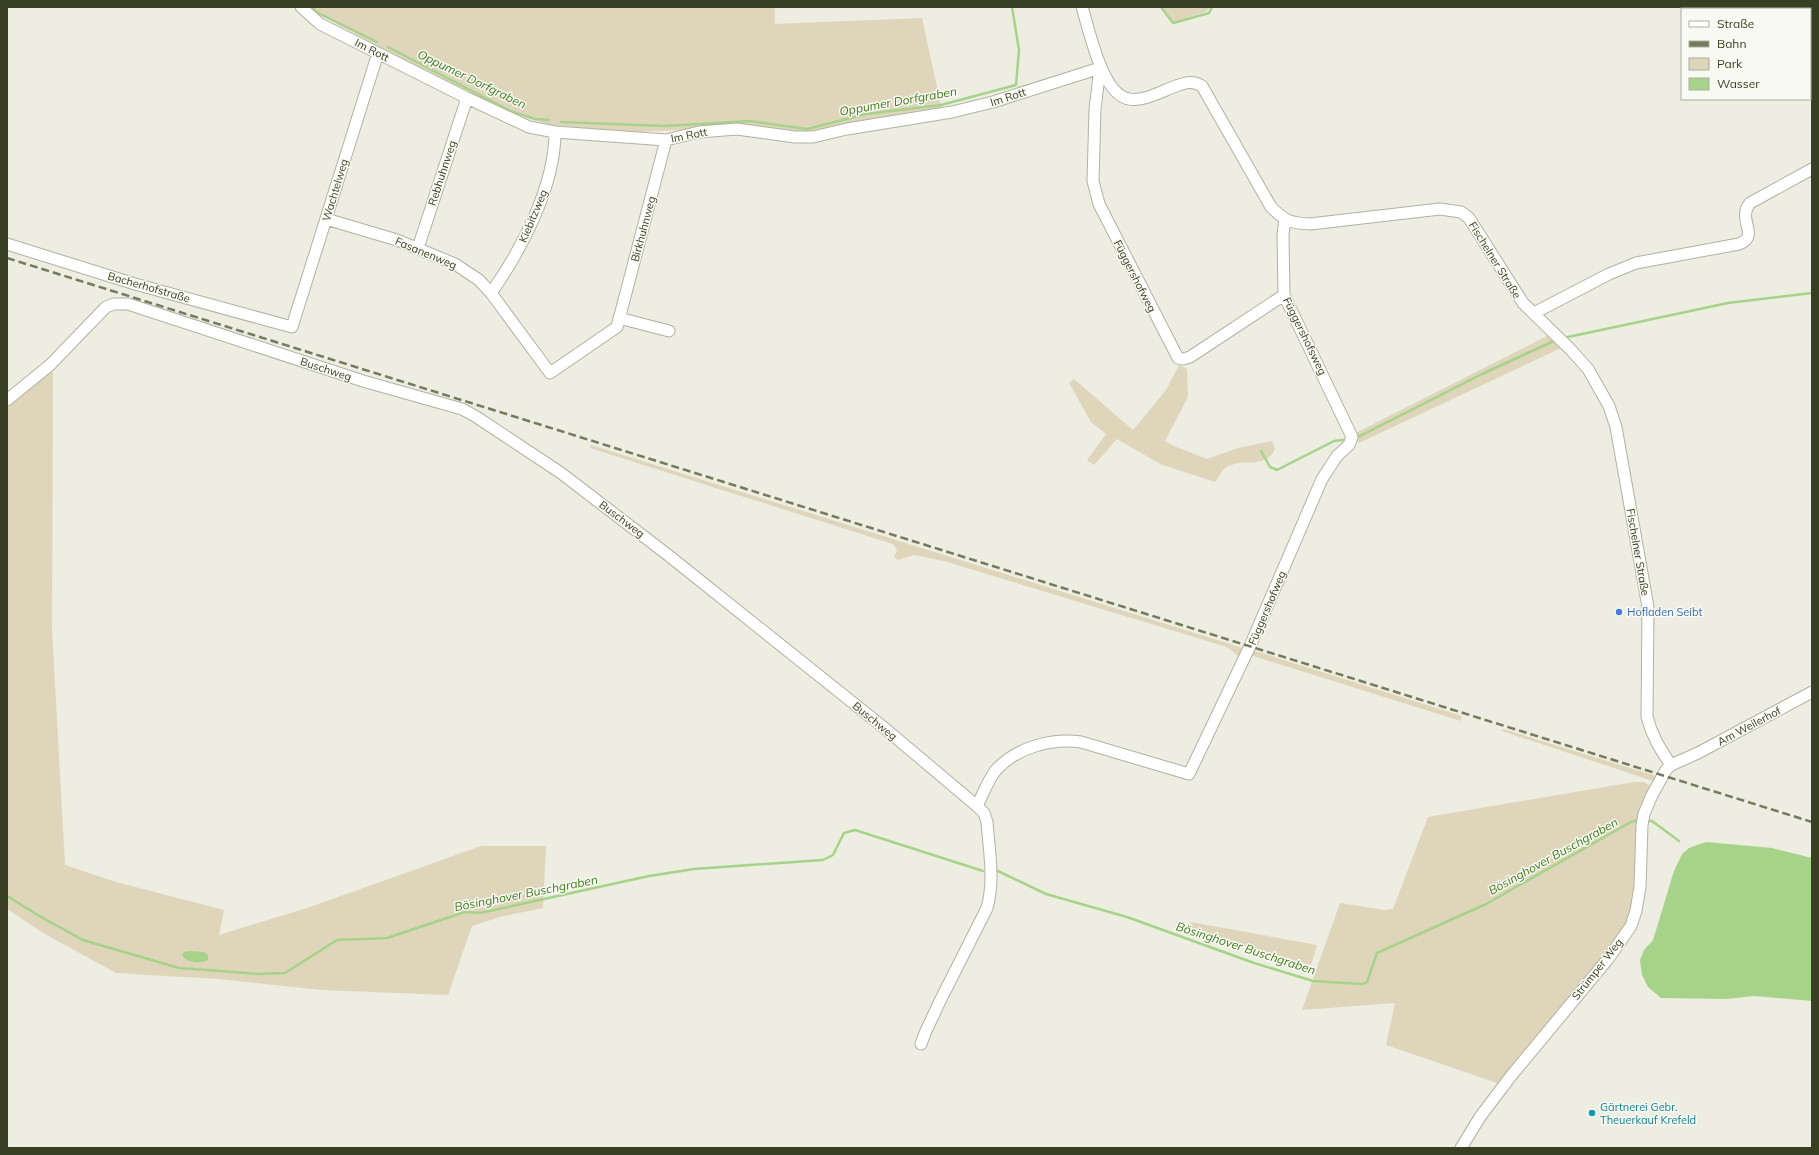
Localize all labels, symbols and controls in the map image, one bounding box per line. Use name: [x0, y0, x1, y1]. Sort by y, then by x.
legend: [1681, 8, 1811, 100]
text: Straße: [1717, 16, 1754, 31]
street label: Im Rott: [352, 35, 392, 65]
text: Bahn: [1717, 36, 1746, 51]
water label: Oppumer Dorfgraben: [415, 46, 529, 112]
text: Park: [1717, 56, 1743, 71]
text: Wasser: [1717, 76, 1760, 91]
water label: Oppumer Dorfgraben: [838, 83, 958, 119]
street label: Im Rott: [988, 85, 1028, 109]
street label: Im Rott: [670, 125, 708, 145]
street label: Rebhuhnweg: [425, 139, 459, 207]
street label: Wachtelweg: [319, 157, 351, 223]
street label: Kiebitzweg: [516, 187, 550, 245]
street label: Birkhuhnweg: [628, 195, 658, 263]
street label: Fischelner Straße: [1466, 219, 1524, 301]
street label: Fasanenweg: [393, 234, 459, 272]
street label: Függershofweg: [1111, 237, 1159, 315]
street label: Bacherhofstraße: [106, 269, 192, 305]
street label: Függershofsweg: [1280, 295, 1330, 377]
street label: Buschweg: [299, 354, 353, 384]
street label: Buschweg: [597, 497, 647, 541]
street label: Fischelner Straße: [1623, 507, 1653, 597]
street label: Függershofweg: [1245, 569, 1289, 647]
place label: Hofladen Seibt: [1627, 605, 1702, 619]
marker: Hofladen Seibt: [1614, 607, 1624, 617]
street label: Buschweg: [850, 699, 900, 743]
street label: Am Weilerhof: [1715, 703, 1783, 749]
water label: Bösinghover Buschgraben: [1486, 814, 1620, 898]
water label: Bösinghover Buschgraben: [453, 872, 599, 914]
water label: Bösinghover Buschgraben: [1174, 918, 1318, 978]
street label: Strümper Weg: [1569, 935, 1625, 1003]
place label: Gärtnerei Gebr. Theuerkauf Krefeld: [1600, 1100, 1696, 1127]
marker: Gärtnerei Gebr. Theuerkauf Krefeld: [1587, 1108, 1597, 1118]

